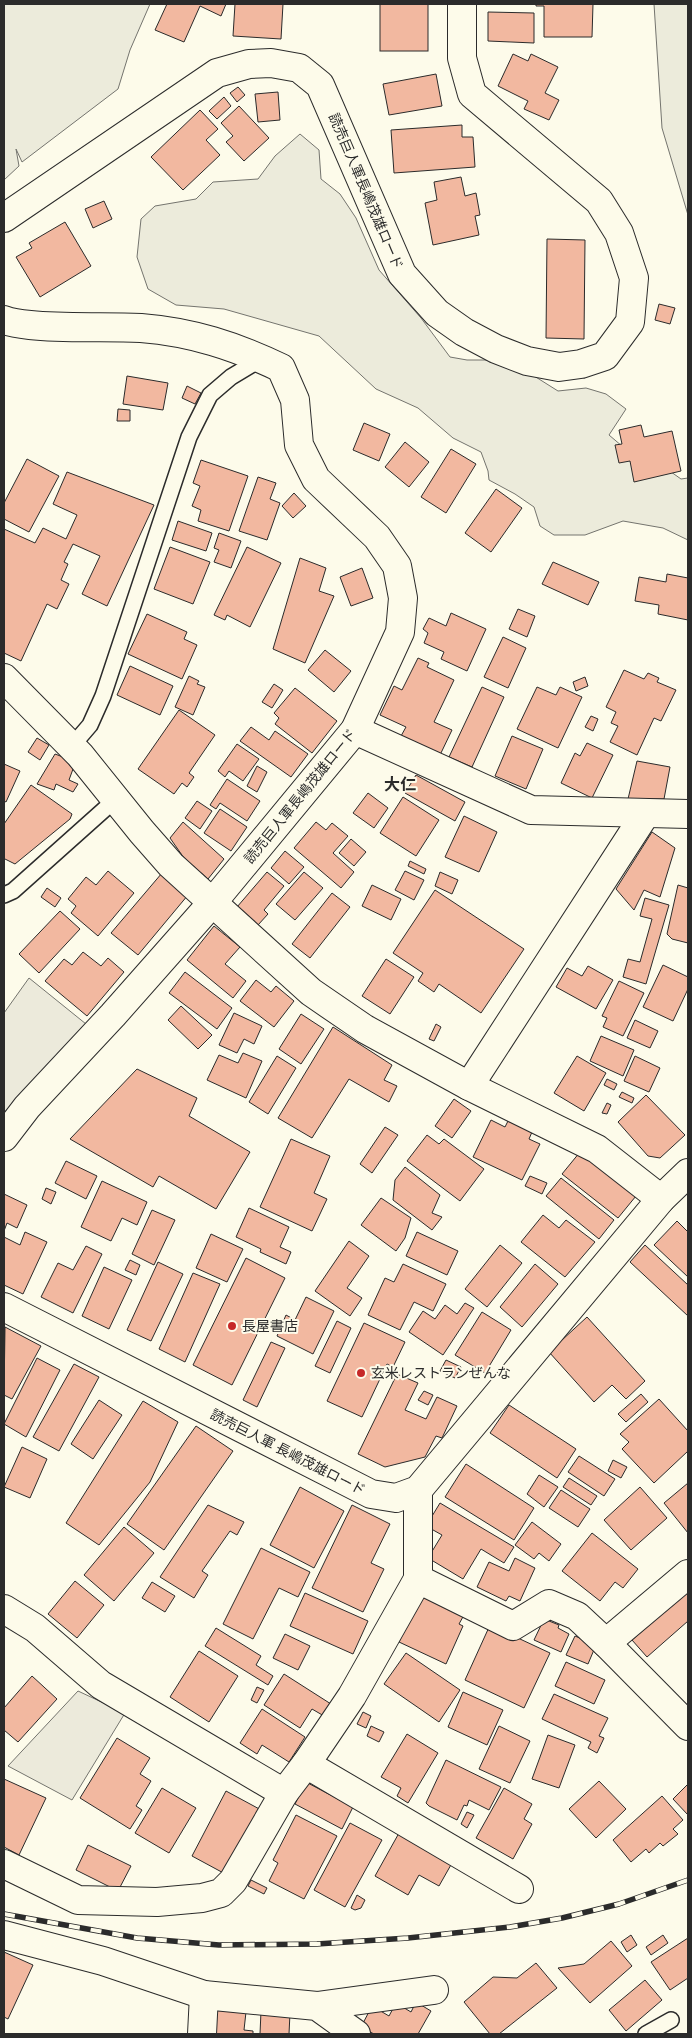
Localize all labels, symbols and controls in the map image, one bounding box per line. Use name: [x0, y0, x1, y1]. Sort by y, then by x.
street label: 読売巨人軍長嶋茂雄ロード: [325, 111, 406, 272]
street label: 読売巨人軍長嶋茂雄ロード: [241, 726, 360, 867]
district label: 大仁: [384, 775, 416, 794]
place label: 長屋書店: [242, 1318, 298, 1335]
marker: 長屋書店: [226, 1320, 238, 1332]
place label: 玄米レストランぜんな: [371, 1365, 511, 1382]
marker: 玄米レストランぜんな: [355, 1367, 367, 1379]
street label: 読売巨人軍 長嶋茂雄ロード: [208, 1406, 368, 1499]

